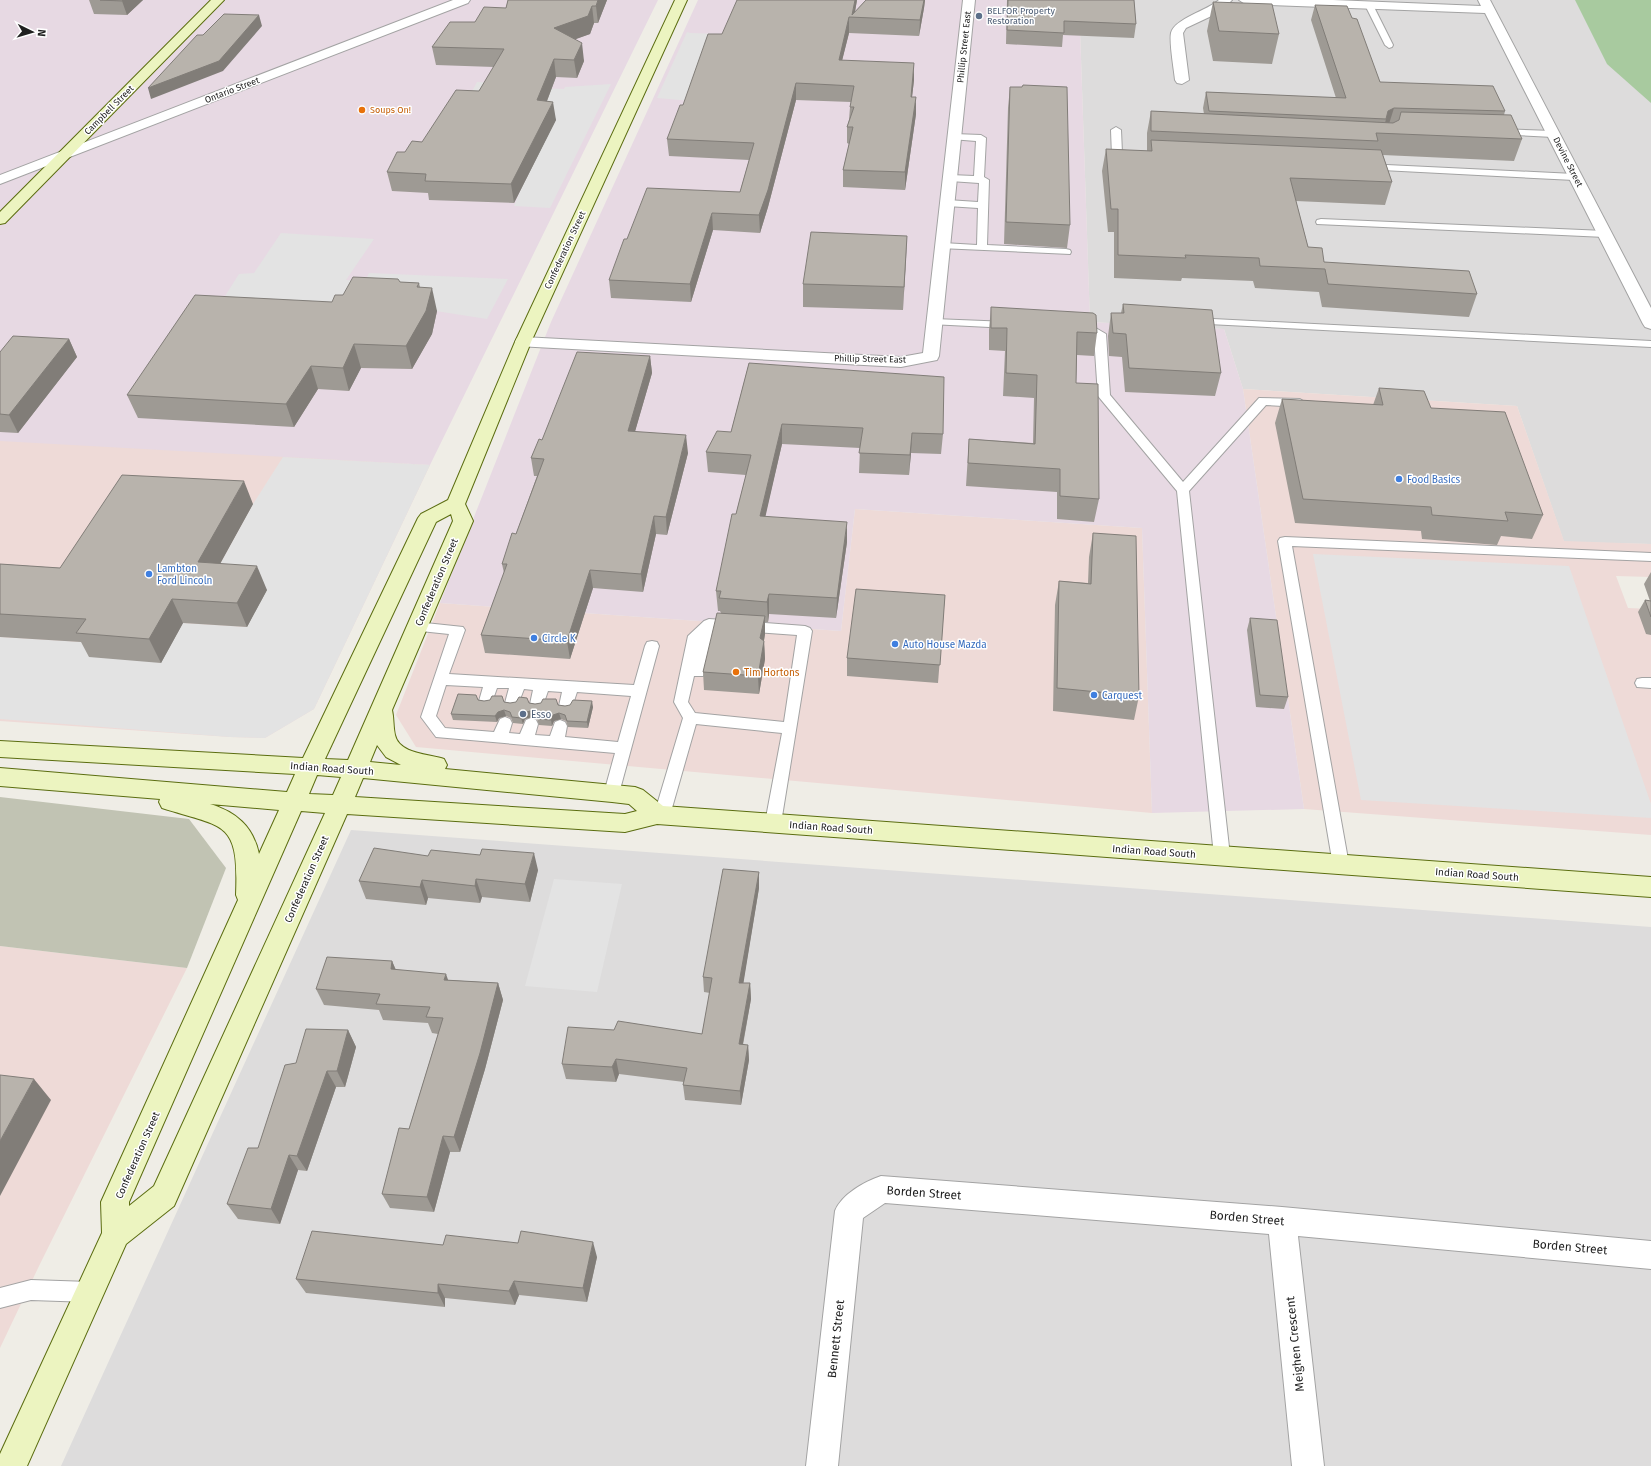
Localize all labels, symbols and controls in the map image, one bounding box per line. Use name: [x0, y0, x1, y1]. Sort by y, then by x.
place label: BELFOR Property Restoration: [987, 6, 1056, 26]
street label: Phillip Street East: [955, 10, 973, 83]
marker: BELFOR Property Restoration: [974, 11, 984, 21]
north arrow: [12, 12, 52, 52]
text: N: [35, 29, 48, 37]
street label: Ontario Street: [203, 75, 261, 105]
street label: Campbell Street: [82, 83, 136, 137]
marker: Soups On!: [357, 105, 367, 115]
place label: Soups On!: [370, 105, 411, 115]
street label: Devine Street: [1551, 135, 1585, 189]
street label: Confederation Street: [543, 209, 588, 290]
street label: Phillip Street East: [834, 353, 907, 365]
marker: Food Basics: [1394, 474, 1404, 484]
place label: Food Basics: [1407, 474, 1461, 486]
street label: Confederation Street: [413, 536, 461, 628]
place label: Lambton Ford Lincoln: [157, 563, 212, 587]
marker: Lambton Ford Lincoln: [144, 569, 154, 579]
marker: Circle K: [529, 633, 539, 643]
place label: Circle K: [542, 633, 576, 645]
marker: Auto House Mazda: [890, 639, 900, 649]
place label: Auto House Mazda: [903, 639, 987, 651]
marker: Tim Hortons: [731, 667, 741, 677]
place label: Tim Hortons: [744, 667, 800, 679]
marker: Carquest: [1089, 690, 1099, 700]
place label: Carquest: [1102, 690, 1142, 702]
marker: Esso: [518, 709, 528, 719]
place label: Esso: [531, 709, 552, 721]
street label: Indian Road South: [290, 760, 374, 778]
street label: Indian Road South: [789, 819, 873, 837]
street label: Confederation Street: [282, 834, 332, 925]
street label: Indian Road South: [1112, 843, 1196, 861]
street label: Indian Road South: [1435, 866, 1519, 884]
street label: Confederation Street: [113, 1110, 163, 1201]
street label: Borden Street: [886, 1183, 963, 1203]
street label: Borden Street: [1209, 1208, 1286, 1228]
street label: Borden Street: [1532, 1237, 1609, 1257]
street label: Meighen Crescent: [1283, 1295, 1307, 1392]
street label: Bennett Street: [825, 1298, 847, 1379]

